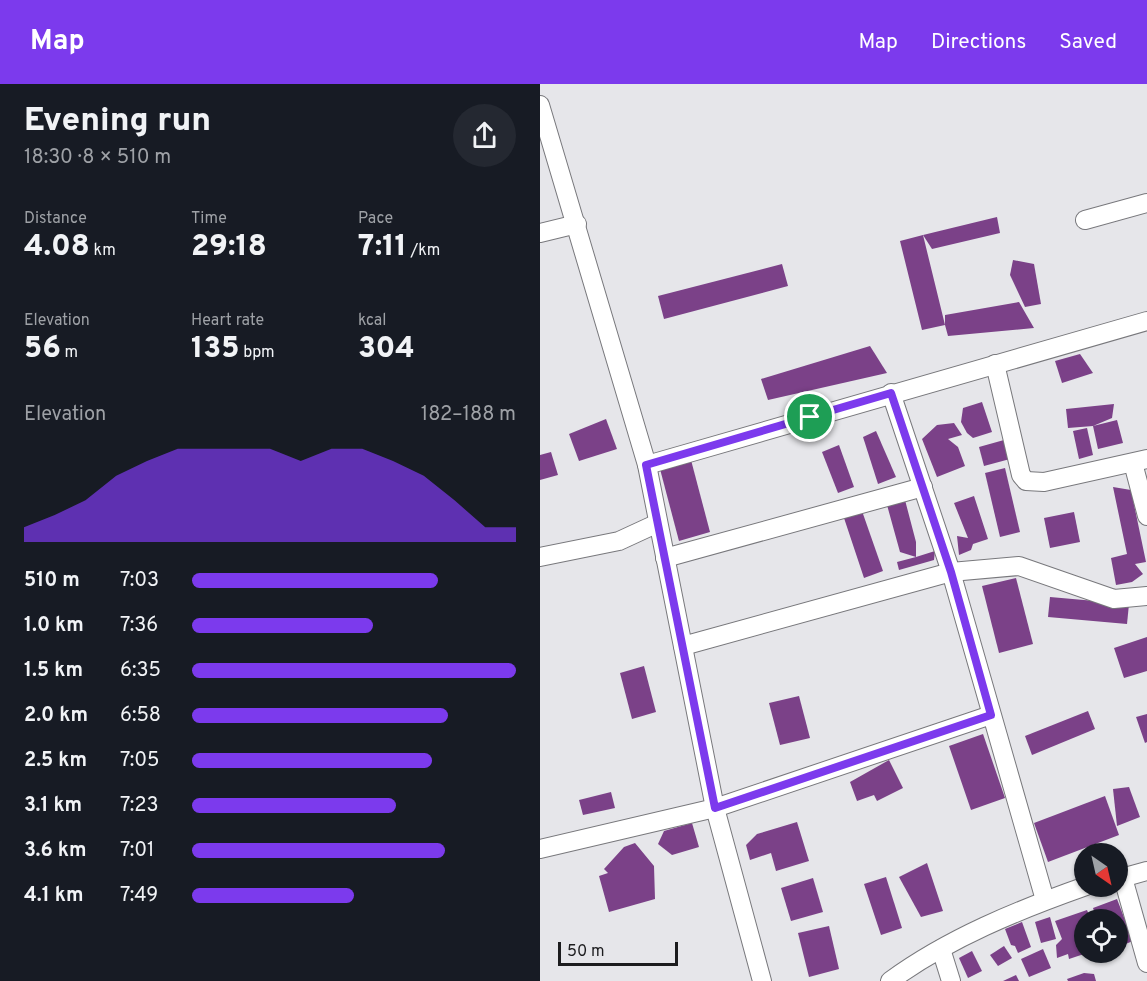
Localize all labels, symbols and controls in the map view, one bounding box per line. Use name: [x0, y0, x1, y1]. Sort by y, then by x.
text: Map: [30, 24, 85, 60]
text: Map: [858, 29, 898, 56]
text: Directions: [931, 29, 1026, 56]
text: Saved: [1059, 29, 1117, 56]
text: Evening run: [24, 101, 211, 143]
button: share: [453, 104, 516, 167]
text: 18:30 · 8 × 510 m: [24, 145, 171, 171]
text: Distance: [24, 209, 87, 229]
text: Time: [191, 209, 227, 229]
text: Pace: [358, 209, 393, 229]
text: 4.08: [24, 229, 90, 266]
text: 29:18: [191, 229, 267, 266]
text: 7:11: [358, 229, 407, 266]
text: km: [90, 241, 116, 261]
text: /km: [407, 241, 440, 261]
text: Elevation: [24, 311, 90, 331]
text: Heart rate: [191, 311, 264, 331]
text: kcal: [358, 311, 386, 331]
text: 56: [24, 331, 61, 368]
text: 135: [191, 331, 239, 368]
text: 304: [358, 331, 415, 368]
text: m: [61, 343, 78, 363]
text: bpm: [239, 343, 275, 363]
pin: [784, 391, 835, 442]
icon: arrive: [793, 400, 826, 433]
text: Elevation: [24, 402, 106, 428]
text: 182–188 m: [421, 402, 516, 428]
text: 510 m: [24, 568, 80, 594]
text: 7:03: [120, 568, 159, 594]
text: 1.0 km: [24, 613, 84, 639]
text: 7:36: [120, 613, 158, 639]
text: 1.5 km: [24, 658, 83, 684]
text: 6:35: [120, 658, 161, 684]
text: 2.0 km: [24, 703, 88, 729]
text: 6:58: [120, 703, 161, 729]
text: 2.5 km: [24, 748, 87, 774]
text: 7:05: [120, 748, 159, 774]
text: 3.1 km: [24, 793, 82, 819]
text: 7:23: [120, 793, 158, 819]
text: 3.6 km: [24, 838, 86, 864]
text: 7:01: [120, 838, 154, 864]
north arrow: [1074, 843, 1128, 897]
map controls: [1074, 843, 1128, 963]
text: 4.1 km: [24, 883, 83, 909]
text: 7:49: [120, 883, 158, 909]
button: locate: [1074, 909, 1128, 963]
scale bar: [558, 939, 678, 966]
text: 50 m: [567, 942, 605, 962]

